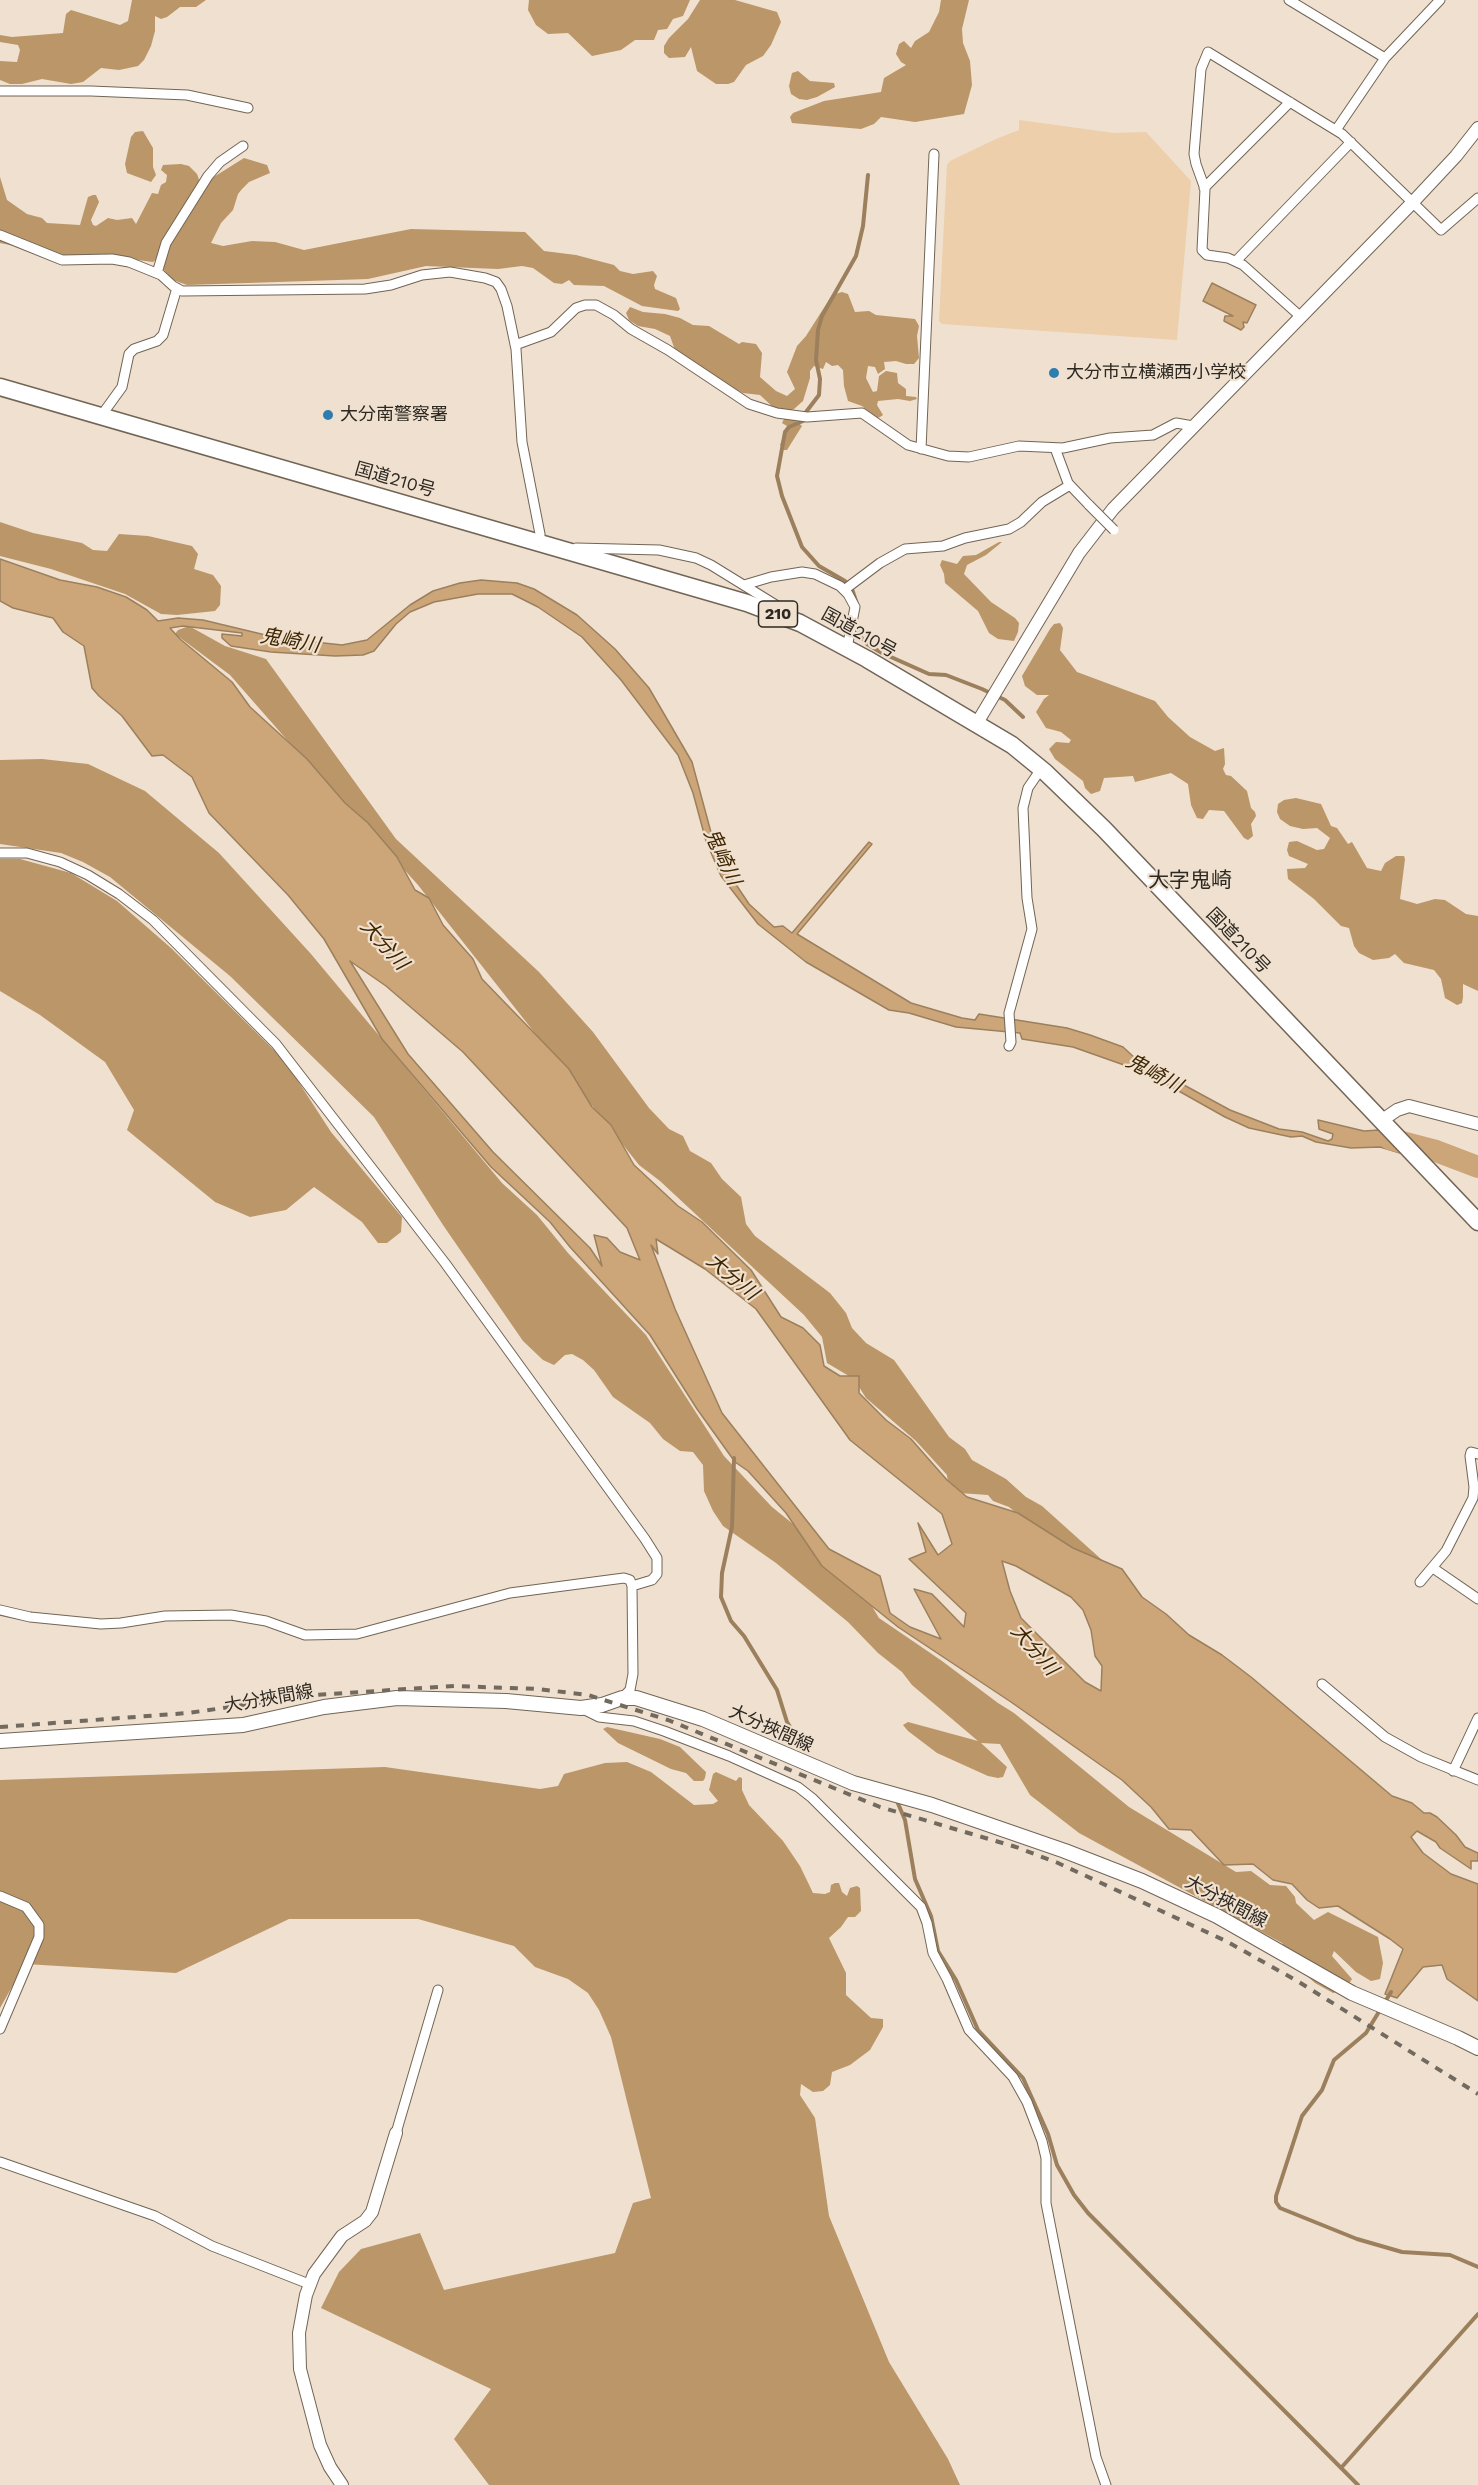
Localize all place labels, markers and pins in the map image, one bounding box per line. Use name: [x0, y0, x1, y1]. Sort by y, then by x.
place label: 大分市立横瀬西小学校: [1066, 362, 1246, 384]
marker: 大分市立横瀬西小学校: [1047, 366, 1061, 380]
place label: 大分南警察署: [340, 404, 448, 426]
marker: 大分南警察署: [321, 408, 335, 422]

